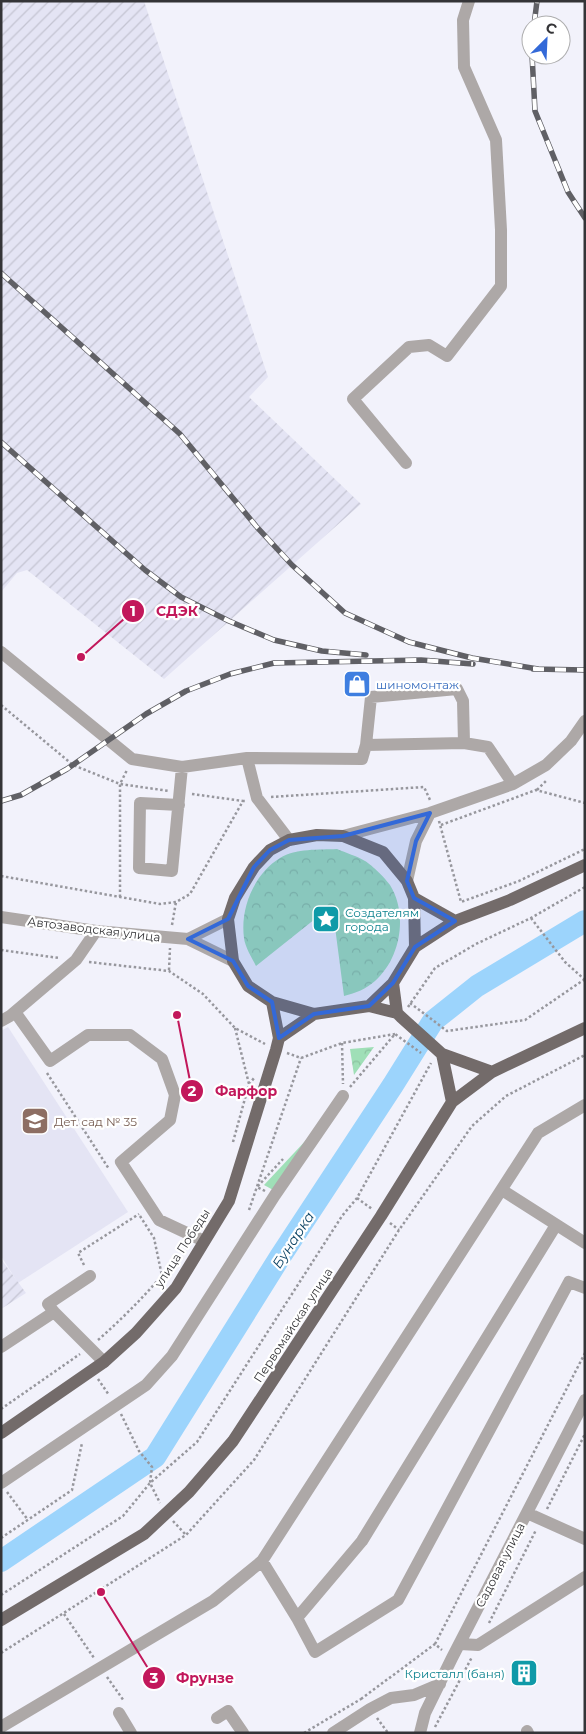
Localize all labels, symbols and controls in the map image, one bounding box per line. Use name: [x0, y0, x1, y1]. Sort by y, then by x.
north arrow: [521, 15, 571, 65]
text: С: [543, 18, 560, 38]
callout: СДЭК: [121, 596, 208, 625]
text: 1: [130, 601, 136, 620]
text: СДЭК: [156, 602, 199, 620]
shop icon: шиномонтаж: [342, 669, 372, 699]
place label: шиномонтаж: [376, 677, 459, 692]
place icon: Создателям города: [311, 904, 341, 934]
place label: Создателям города: [345, 905, 419, 934]
street label: Автозаводская улица: [27, 913, 161, 945]
callout: Фарфор: [180, 1076, 287, 1105]
text: 2: [188, 1081, 197, 1100]
text: Фарфор: [215, 1082, 277, 1100]
school or university icon: Дет. сад № 35: [20, 1106, 50, 1136]
place label: Дет. сад № 35: [54, 1114, 137, 1129]
street label: улица Победы: [150, 1206, 213, 1291]
water label: Бунарка: [268, 1208, 318, 1272]
street label: Первомайская улица: [250, 1265, 336, 1385]
street label: Садовая улица: [472, 1520, 528, 1610]
building icon: Кристалл (баня): [509, 1658, 539, 1688]
callout: Фрунзе: [141, 1663, 244, 1692]
place label: Кристалл (баня): [404, 1666, 505, 1681]
text: 3: [149, 1668, 159, 1687]
text: Фрунзе: [176, 1669, 234, 1687]

